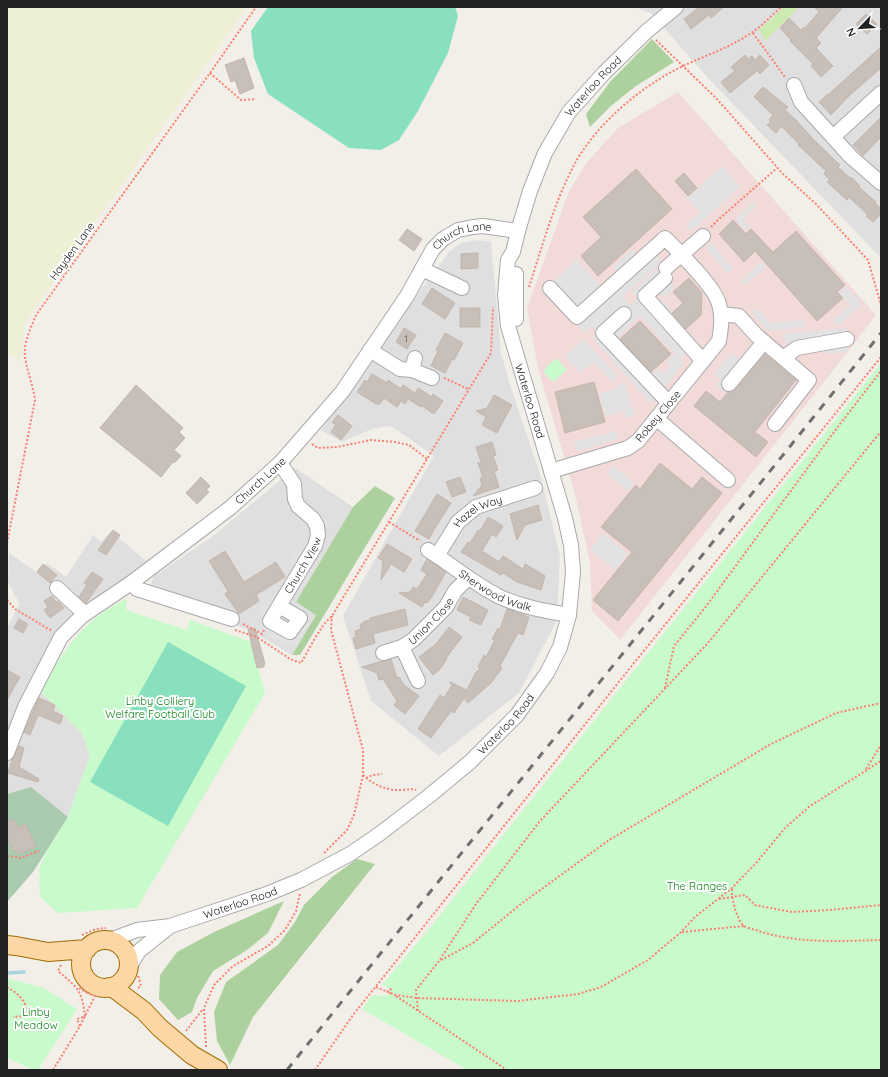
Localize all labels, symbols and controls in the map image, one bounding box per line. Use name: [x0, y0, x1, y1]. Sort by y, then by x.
north arrow: [840, 8, 880, 48]
text: N: [843, 26, 859, 39]
street label: Waterloo Road: [561, 53, 624, 119]
street label: Hayden Lane: [46, 219, 98, 283]
street label: Church Lane: [429, 219, 493, 253]
house number: 1: [404, 333, 408, 344]
street label: Waterloo Road: [512, 362, 548, 440]
street label: Robey Close: [632, 387, 684, 445]
street label: Church Lane: [232, 454, 289, 507]
street label: Hazel Way: [450, 492, 504, 529]
street label: Church View: [281, 536, 324, 596]
street label: Sherwood Walk: [456, 566, 533, 614]
street label: Union Close: [406, 595, 457, 648]
street label: Waterloo Road: [475, 691, 537, 757]
park label: Linby Colliery Welfare Football Club: [105, 694, 215, 721]
park label: The Ranges: [667, 879, 727, 893]
street label: Waterloo Road: [201, 884, 279, 922]
park label: Linby Meadow: [14, 1005, 58, 1032]

